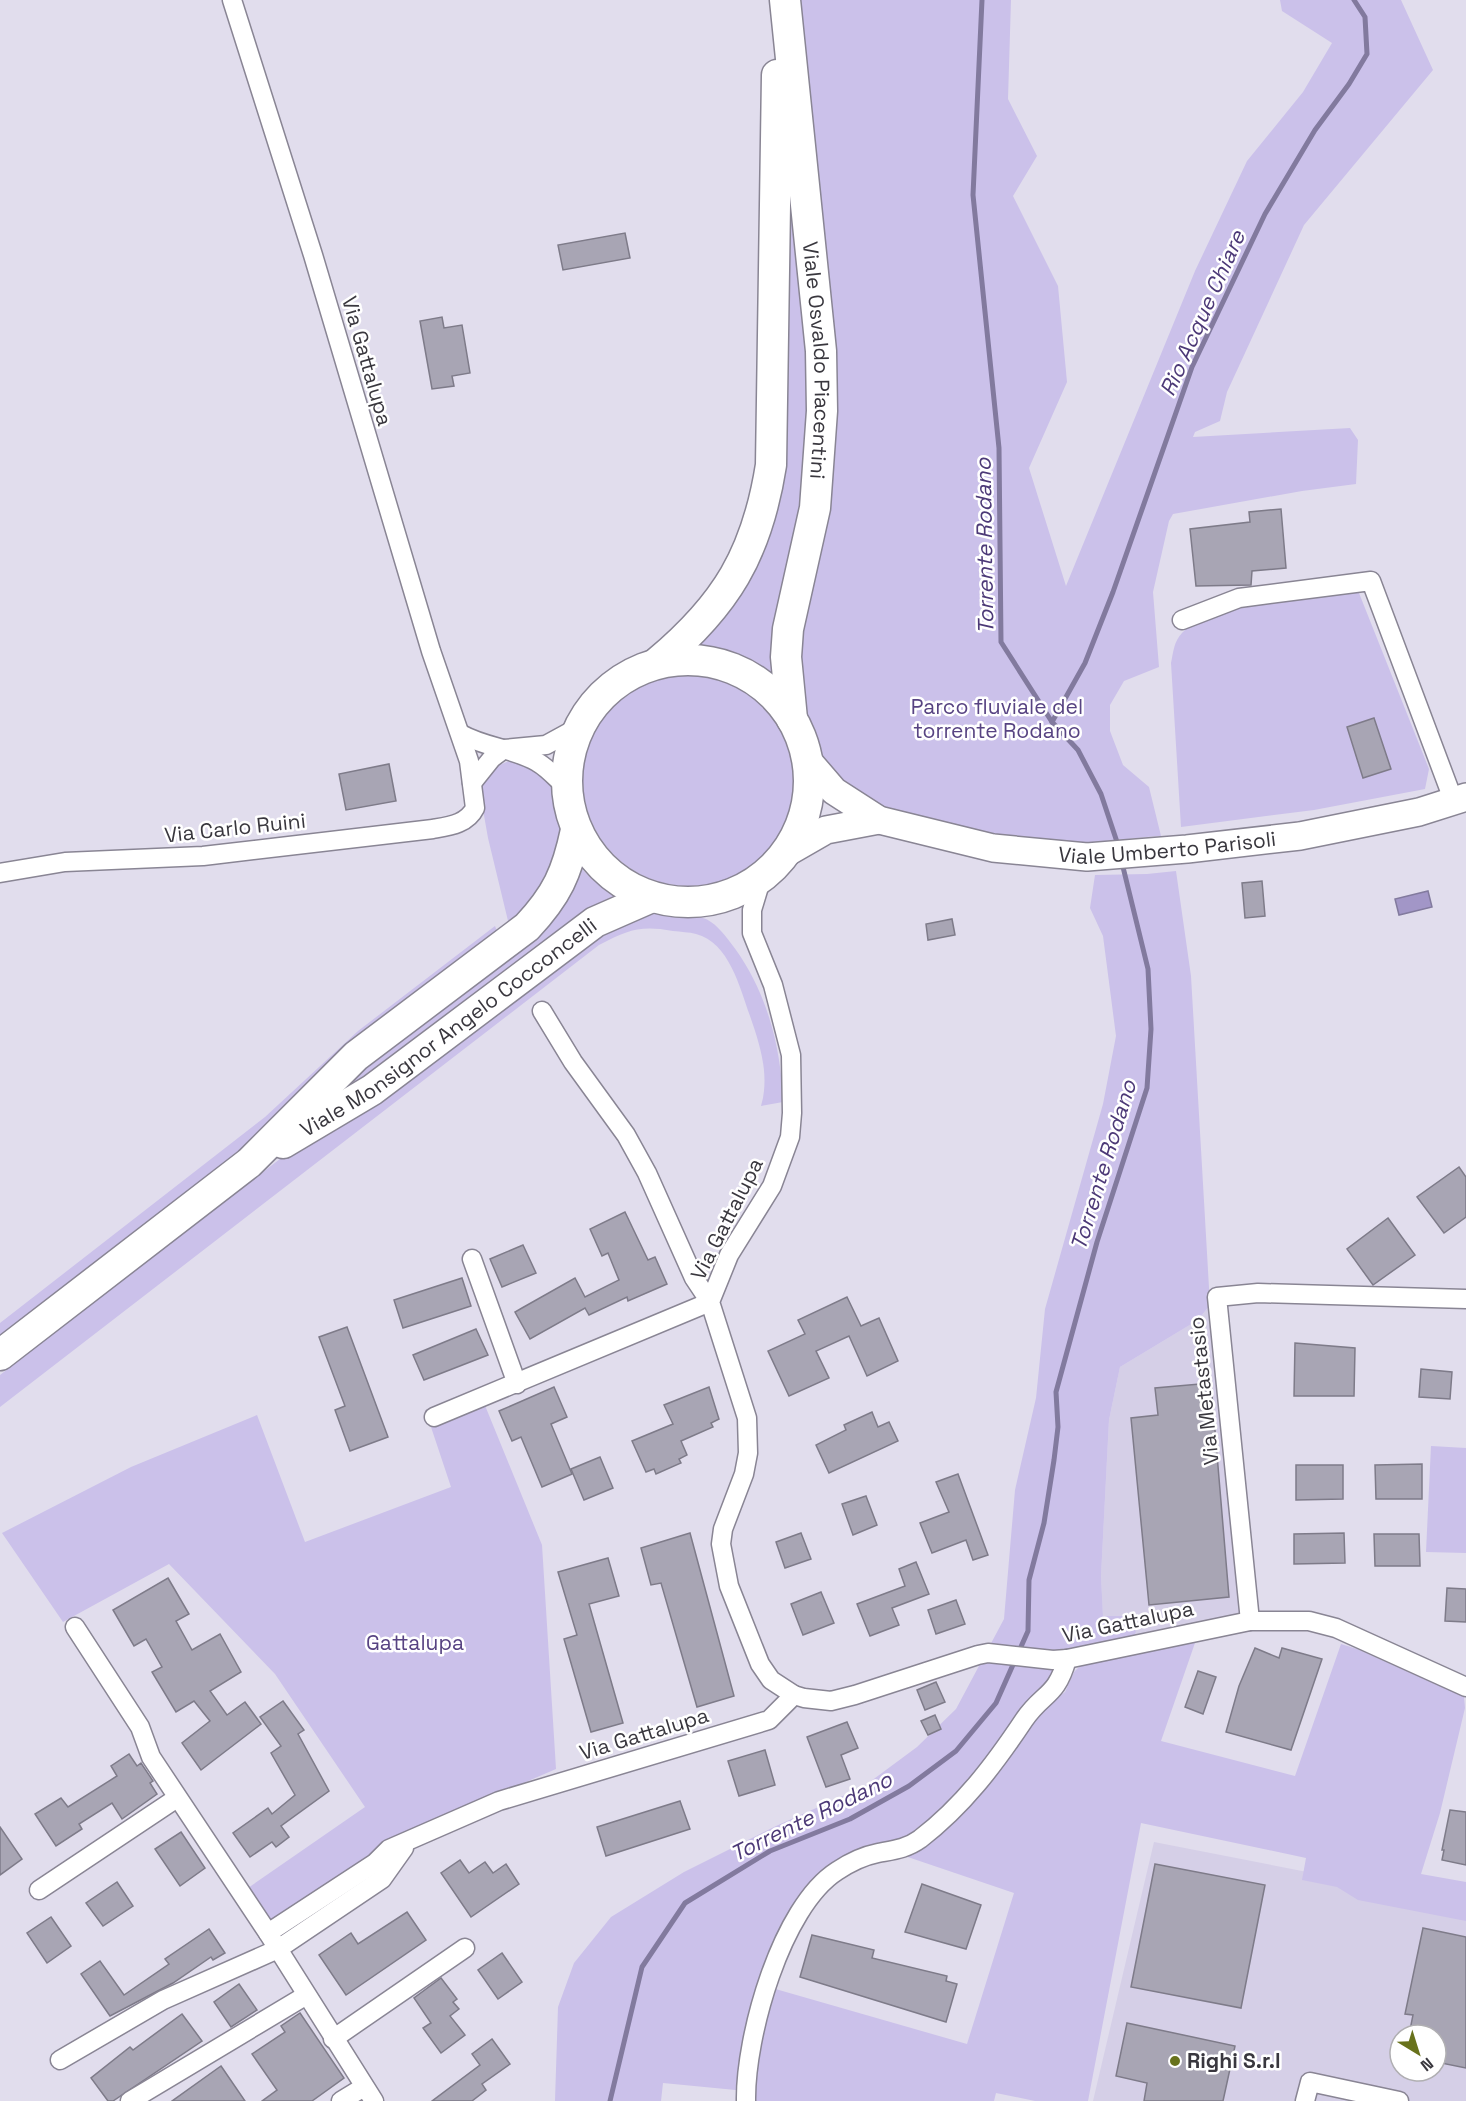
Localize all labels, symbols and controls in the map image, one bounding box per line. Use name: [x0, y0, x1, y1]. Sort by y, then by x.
water label: Rio Acque Chiare: [1153, 225, 1251, 400]
street label: Viale Osvaldo Piacentini: [797, 240, 836, 480]
street label: Via Gattalupa: [336, 293, 399, 429]
water label: Torrente Rodano: [968, 456, 1000, 634]
park label: Parco fluviale del torrente Rodano: [911, 693, 1083, 744]
street label: Via Carlo Ruini: [163, 807, 307, 848]
street label: Viale Umberto Parisoli: [1057, 825, 1277, 870]
street label: Viale Monsignor Angelo Cocconcelli: [295, 911, 602, 1143]
water label: Torrente Rodano: [1064, 1075, 1143, 1253]
street label: Via Gattalupa: [684, 1153, 769, 1284]
street label: Via Metastasio: [1182, 1316, 1225, 1467]
street label: Via Gattalupa: [1060, 1594, 1196, 1649]
park label: Gattalupa: [366, 1629, 464, 1656]
street label: Via Gattalupa: [576, 1701, 712, 1766]
water label: Torrente Rodano: [726, 1764, 898, 1867]
north arrow: [1388, 2023, 1448, 2083]
place label: Righi S.r.l: [1187, 2047, 1281, 2074]
text: N: [1416, 2053, 1438, 2076]
marker: Righi S.r.l: [1168, 2054, 1182, 2068]

